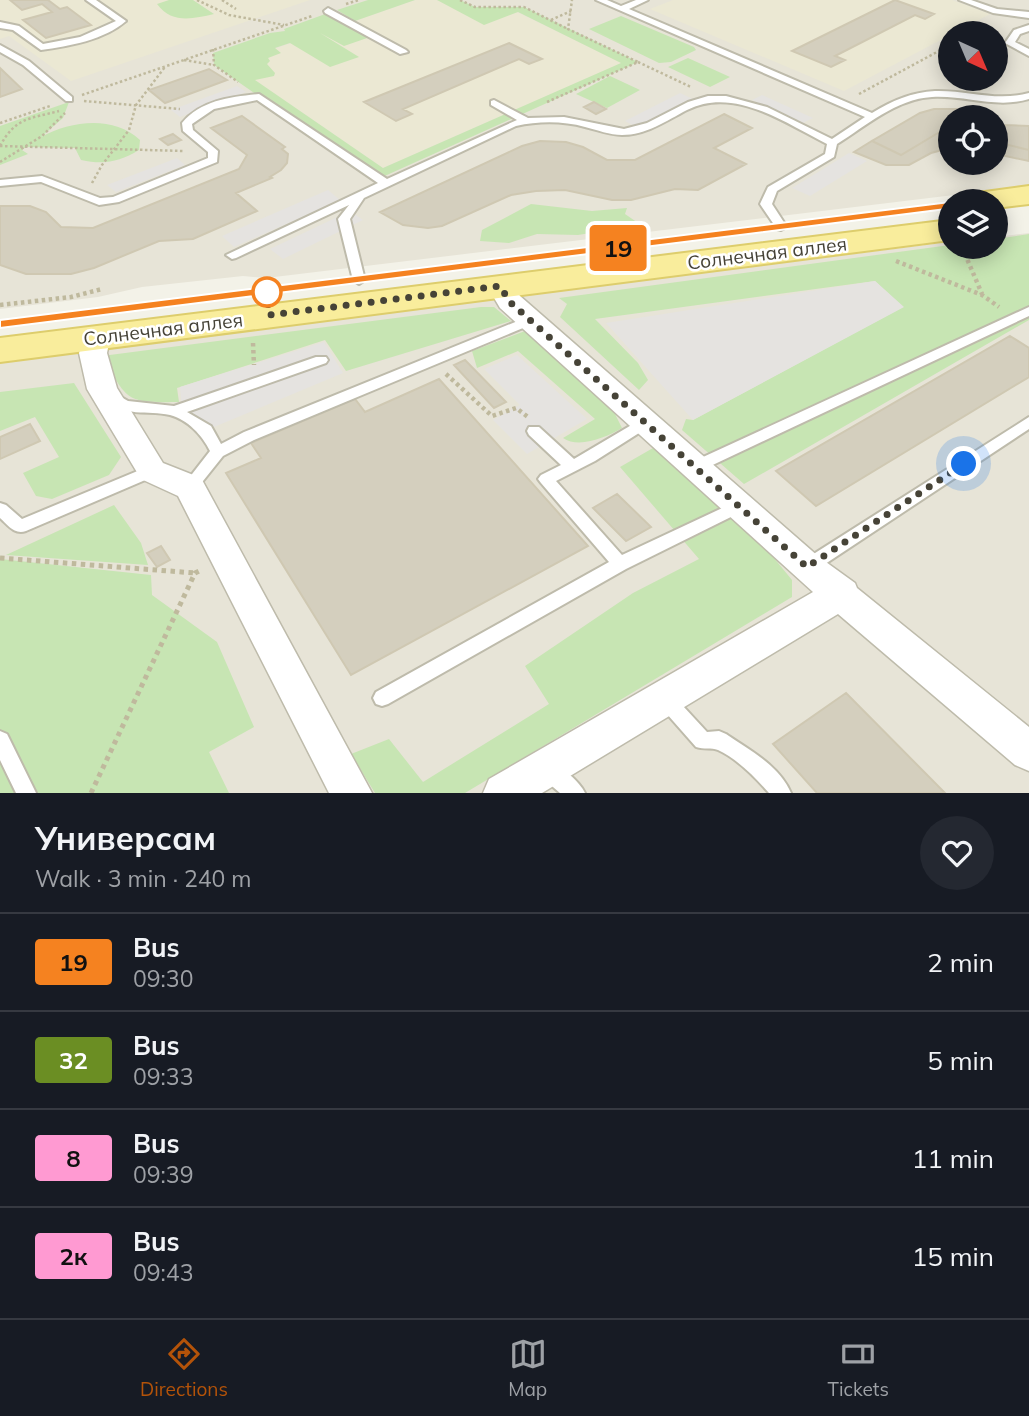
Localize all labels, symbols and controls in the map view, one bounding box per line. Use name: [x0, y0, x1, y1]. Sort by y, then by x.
north arrow: [938, 21, 1008, 91]
map controls: [938, 21, 1008, 259]
button: locate: [938, 105, 1008, 175]
button: layers: [938, 189, 1008, 259]
line badge: 19: [586, 225, 650, 271]
street label: Солнечная аллея: [686, 231, 848, 275]
text: 19: [604, 233, 632, 263]
unlabelled marker: [252, 277, 282, 307]
street label: Солнечная аллея: [82, 307, 244, 351]
your location: [946, 446, 981, 481]
button: heart: [920, 816, 994, 890]
text: Универсам: [35, 817, 216, 858]
text: Walk · 3 min · 240 m: [35, 864, 252, 893]
text: Bus: [133, 931, 179, 964]
text: 2 min: [927, 946, 994, 979]
text: 19: [59, 947, 88, 977]
text: 09:30: [133, 964, 193, 993]
text: Bus: [133, 1029, 179, 1062]
text: 5 min: [927, 1044, 994, 1077]
text: 32: [59, 1045, 88, 1075]
text: 09:33: [133, 1062, 193, 1091]
text: Bus: [133, 1127, 179, 1160]
text: 11 min: [912, 1142, 994, 1175]
text: 8: [66, 1143, 81, 1173]
text: 09:39: [133, 1160, 193, 1189]
text: Bus: [133, 1225, 179, 1258]
text: 15 min: [912, 1240, 994, 1273]
text: 2к: [59, 1241, 88, 1271]
text: 09:43: [133, 1258, 193, 1287]
tab: Directions: [140, 1335, 228, 1401]
tab: Map: [508, 1335, 547, 1401]
tab: Tickets: [828, 1335, 889, 1401]

